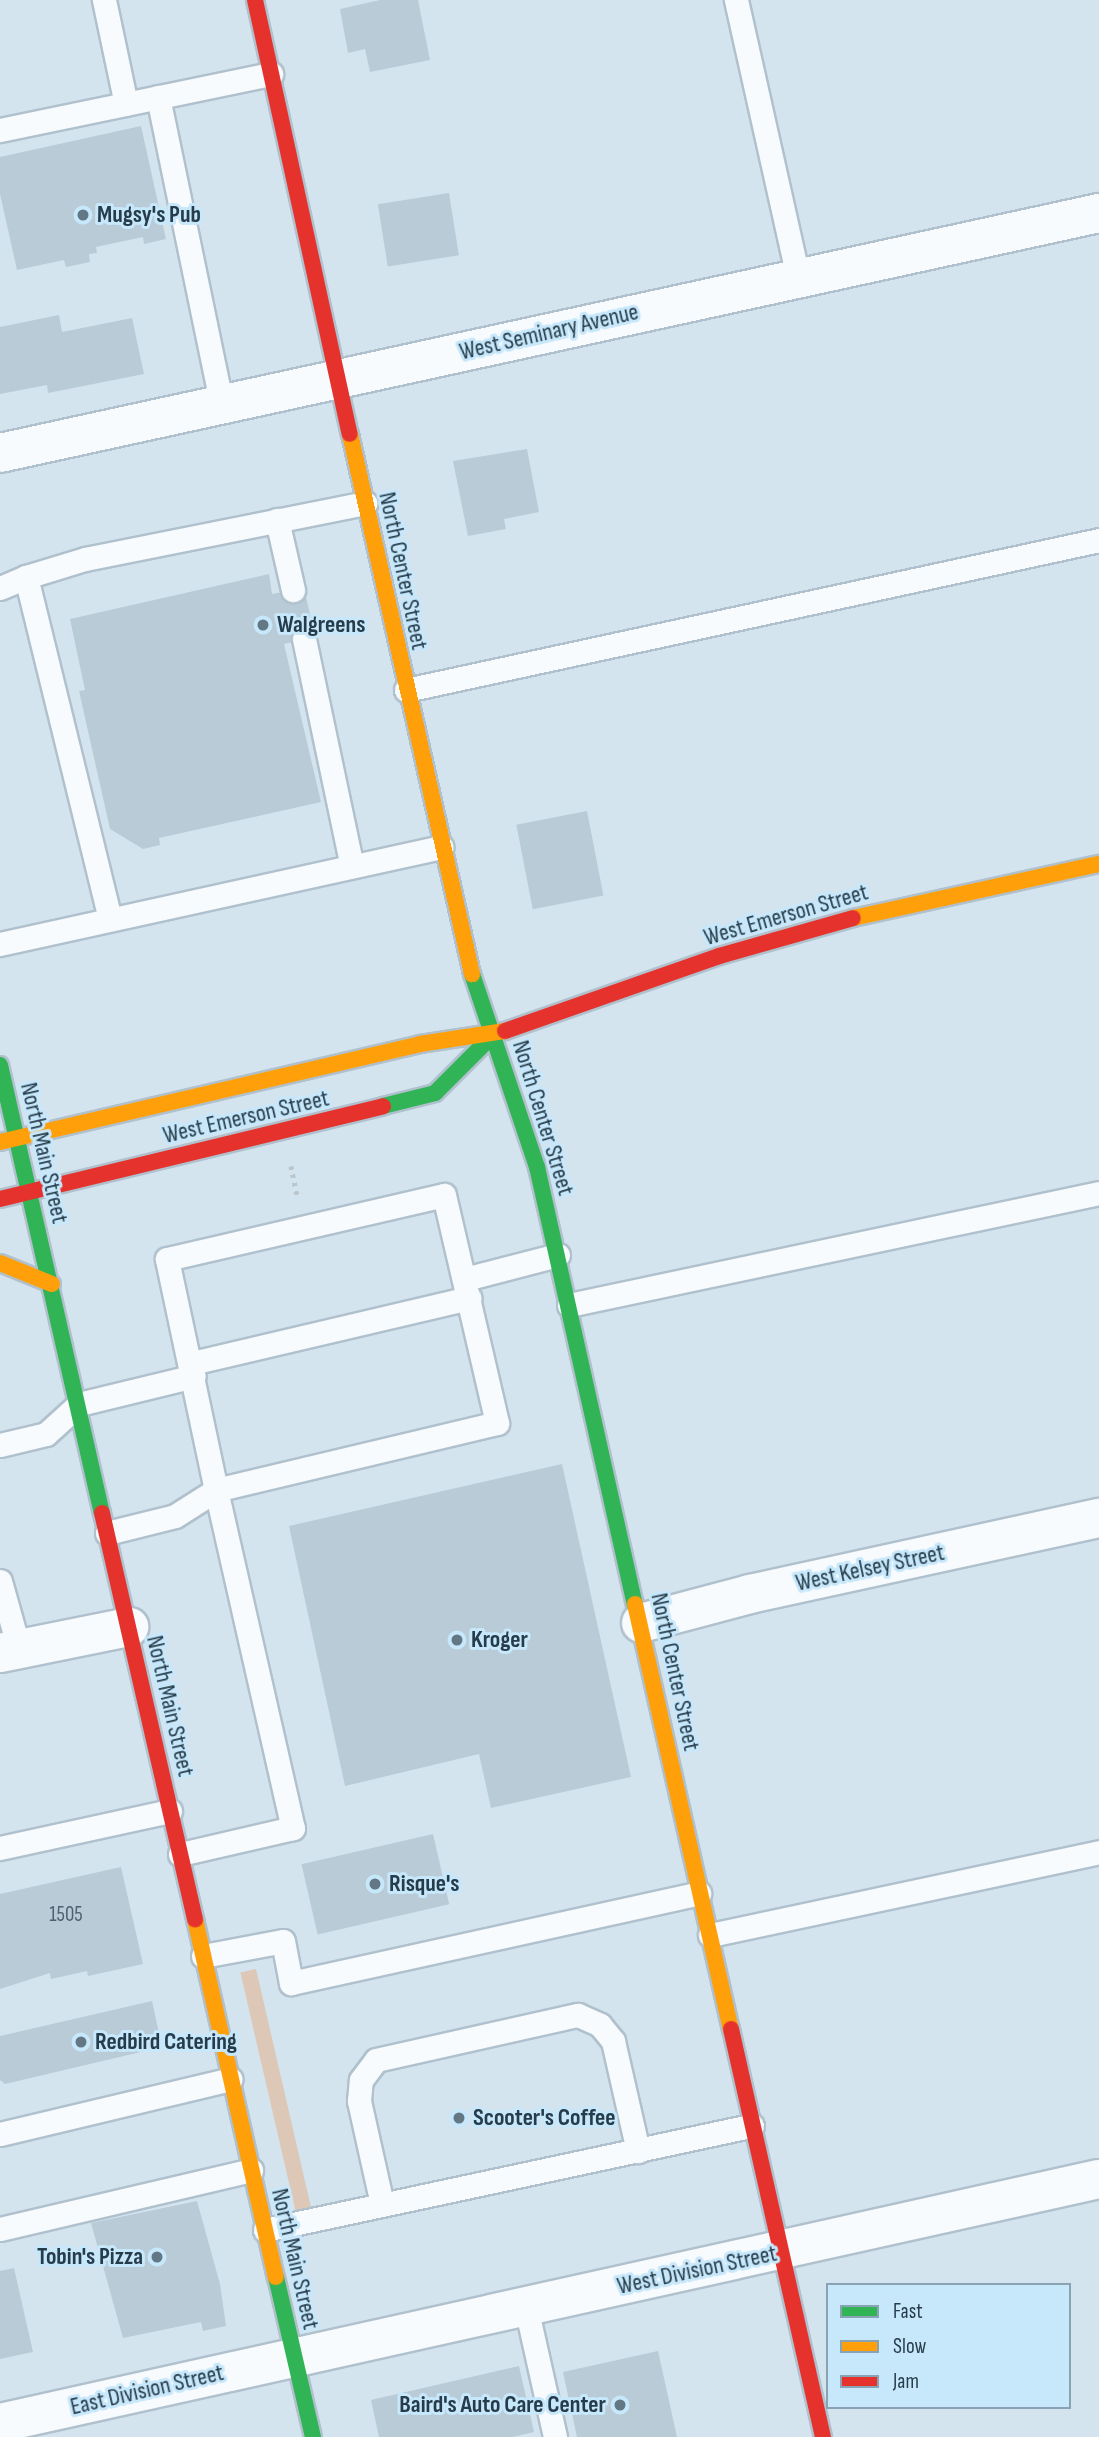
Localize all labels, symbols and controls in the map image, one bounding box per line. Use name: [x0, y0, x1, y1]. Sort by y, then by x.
place label: Mugsy's Pub: [97, 201, 201, 229]
marker: Mugsy's Pub: [75, 207, 91, 223]
street label: West Seminary Avenue: [457, 297, 641, 367]
street label: North Center Street: [372, 490, 434, 652]
place label: Walgreens: [277, 611, 365, 639]
marker: Walgreens: [255, 617, 271, 633]
street label: West Emerson Street: [701, 878, 871, 952]
street label: North Center Street: [506, 1037, 580, 1199]
street label: North Main Street: [14, 1080, 74, 1226]
street label: West Emerson Street: [160, 1084, 332, 1150]
street label: West Kelsey Street: [793, 1538, 947, 1598]
street label: North Center Street: [644, 1591, 706, 1753]
place label: Kroger: [471, 1626, 528, 1654]
marker: Kroger: [449, 1632, 465, 1648]
street label: North Main Street: [140, 1633, 200, 1779]
place label: Risque's: [389, 1870, 460, 1898]
marker: Risque's: [367, 1876, 383, 1892]
house number: 1505: [49, 1902, 83, 1928]
place label: Redbird Catering: [95, 2028, 237, 2056]
marker: Redbird Catering: [73, 2034, 89, 2050]
place label: Scooter's Coffee: [473, 2104, 616, 2132]
marker: Scooter's Coffee: [451, 2110, 467, 2126]
street label: North Main Street: [265, 2186, 325, 2332]
street label: West Division Street: [615, 2239, 779, 2301]
place label: Tobin's Pizza: [37, 2243, 143, 2271]
marker: Tobin's Pizza: [149, 2249, 165, 2265]
legend: [826, 2283, 1071, 2409]
text: Fast: [893, 2299, 923, 2324]
text: Slow: [893, 2334, 926, 2359]
street label: East Division Street: [68, 2358, 226, 2422]
text: Jam: [893, 2369, 919, 2394]
place label: Baird's Auto Care Center: [399, 2391, 606, 2419]
marker: Baird's Auto Care Center: [612, 2397, 628, 2413]

